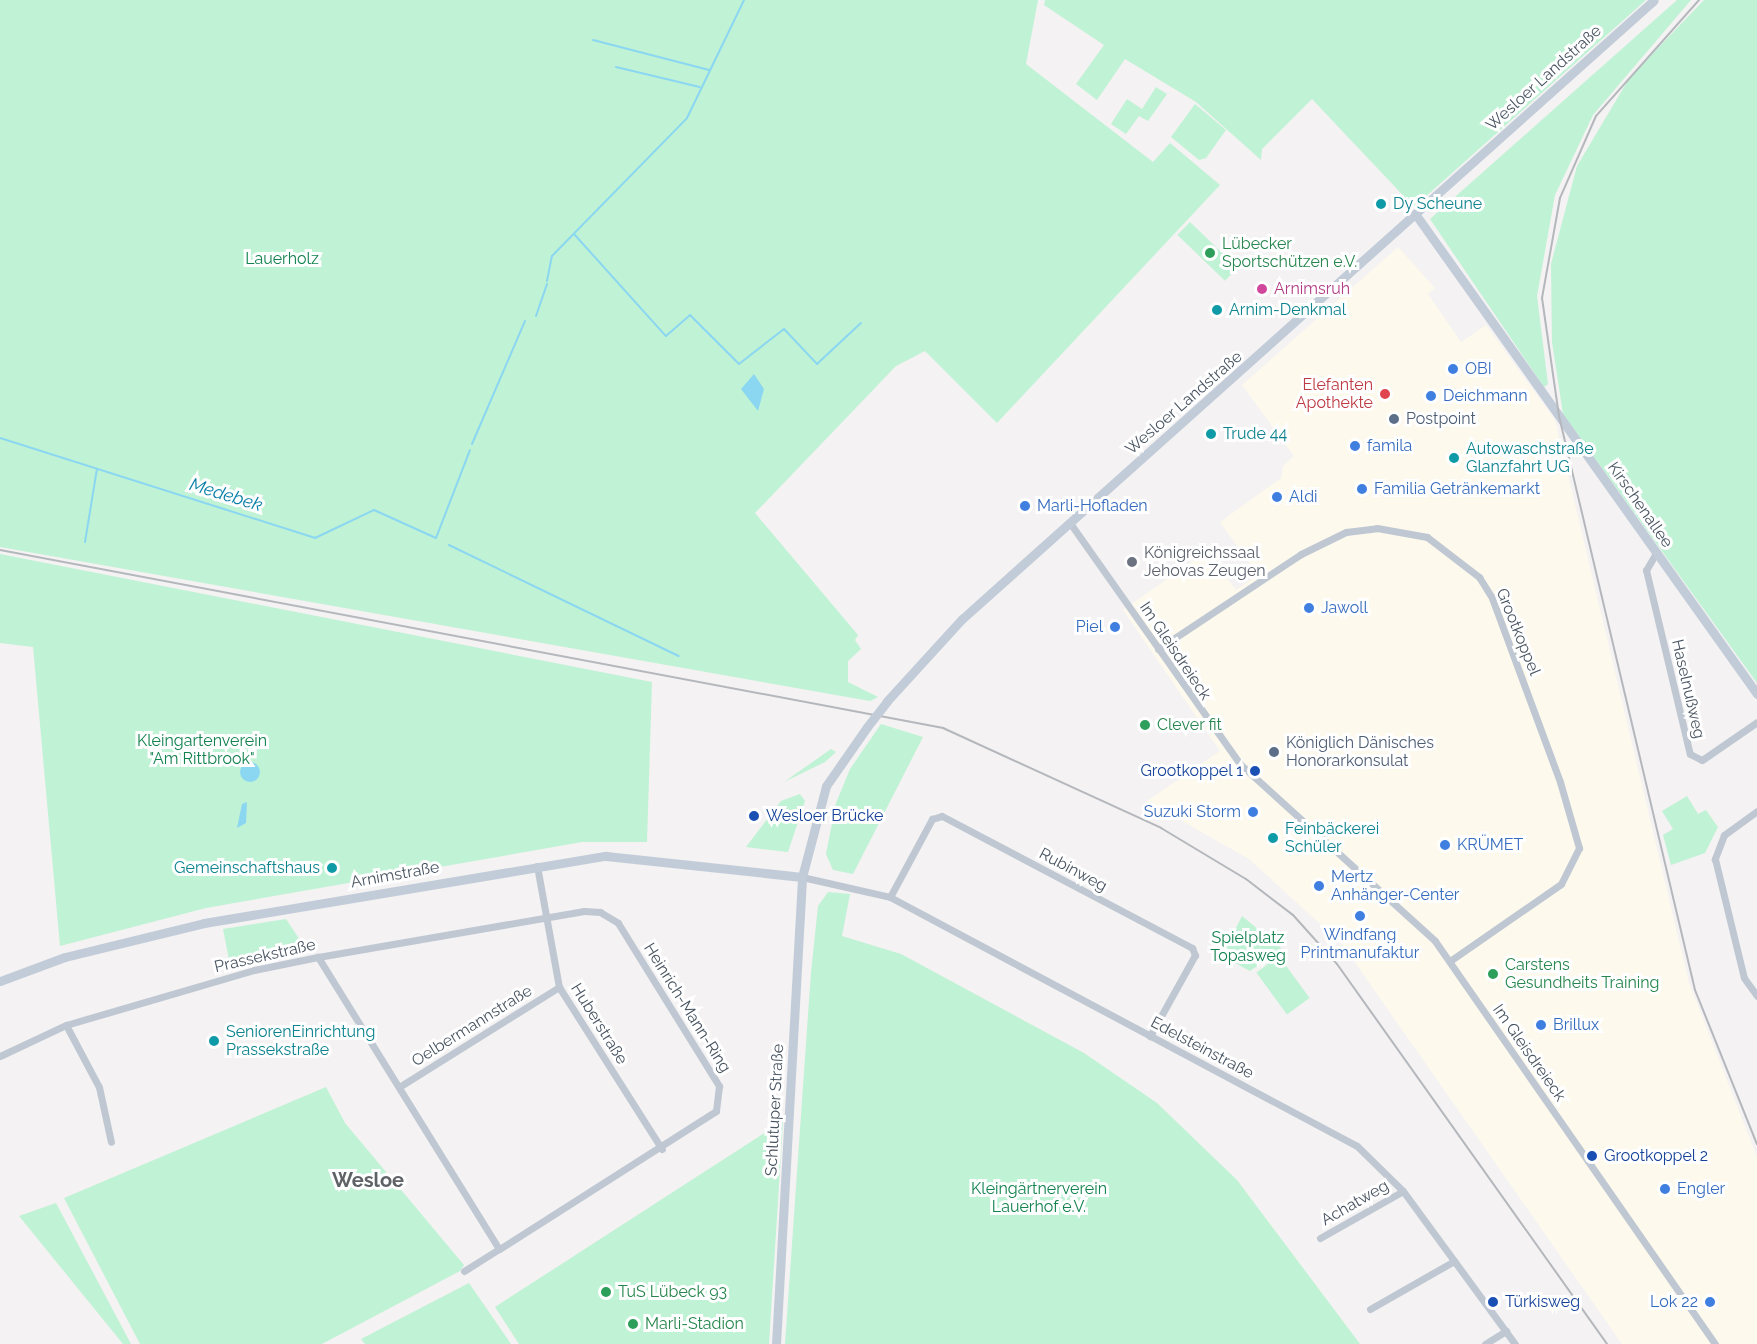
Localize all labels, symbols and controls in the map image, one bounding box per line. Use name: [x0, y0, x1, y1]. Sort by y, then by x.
street label: Wesloer Landstraße: [1482, 21, 1606, 135]
place label: Dy Scheune: [1393, 194, 1483, 214]
marker: Dy Scheune: [1374, 197, 1388, 211]
place label: Lübecker Sportschützen e.V.: [1222, 234, 1357, 272]
marker: Lübecker Sportschützen e.V.: [1203, 246, 1217, 260]
park label: Lauerholz: [245, 249, 319, 269]
place label: Arnimsruh: [1274, 279, 1350, 299]
marker: Arnimsruh: [1255, 282, 1269, 296]
place label: Arnim-Denkmal: [1229, 300, 1346, 320]
marker: Arnim-Denkmal: [1210, 303, 1224, 317]
street label: Wesloer Landstraße: [1122, 347, 1246, 459]
place label: OBI: [1465, 359, 1492, 379]
marker: OBI: [1446, 362, 1460, 376]
place label: Elefanten Apothekte: [1296, 375, 1373, 413]
place label: Deichmann: [1443, 386, 1528, 406]
marker: Elefanten Apothekte: [1378, 387, 1392, 401]
marker: Deichmann: [1424, 389, 1438, 403]
place label: Postpoint: [1406, 409, 1476, 429]
marker: Postpoint: [1387, 412, 1401, 426]
place label: Trude 44: [1223, 424, 1287, 444]
marker: Trude 44: [1204, 427, 1218, 441]
place label: famila: [1367, 436, 1412, 456]
marker: famila: [1348, 439, 1362, 453]
place label: Autowaschstraße Glanzfahrt UG: [1466, 439, 1594, 477]
marker: Autowaschstraße Glanzfahrt UG: [1447, 451, 1461, 465]
street label: Kirschenallee: [1603, 458, 1677, 552]
water label: Medebek: [187, 474, 265, 516]
place label: Familia Getränkemarkt: [1374, 479, 1540, 499]
marker: Familia Getränkemarkt: [1355, 482, 1369, 496]
place label: Aldi: [1289, 487, 1318, 507]
marker: Aldi: [1270, 490, 1284, 504]
place label: Marli-Hofladen: [1037, 496, 1148, 516]
marker: Marli-Hofladen: [1018, 499, 1032, 513]
place label: Königreichssaal Jehovas Zeugen: [1144, 543, 1266, 581]
marker: Königreichssaal Jehovas Zeugen: [1125, 555, 1139, 569]
street label: Grootkoppel: [1492, 586, 1544, 678]
street label: Im Gleisdreieck: [1135, 598, 1215, 704]
place label: Jawoll: [1321, 598, 1368, 618]
marker: Jawoll: [1302, 601, 1316, 615]
place label: Piel: [1076, 617, 1103, 637]
marker: Piel: [1108, 620, 1122, 634]
street label: Haselnußweg: [1667, 637, 1709, 741]
place label: Clever fit: [1157, 715, 1222, 735]
marker: Clever fit: [1138, 718, 1152, 732]
park label: Kleingartenverein "Am Rittbrook": [137, 731, 267, 769]
place label: Königlich Dänisches Honorarkonsulat: [1286, 733, 1434, 771]
marker: Königlich Dänisches Honorarkonsulat: [1267, 745, 1281, 759]
place label: Grootkoppel 1: [1140, 761, 1243, 781]
marker: Grootkoppel 1: [1248, 764, 1262, 778]
place label: Suzuki Storm: [1144, 802, 1241, 822]
marker: Suzuki Storm: [1246, 805, 1260, 819]
place label: Wesloer Brücke: [766, 806, 884, 826]
marker: Wesloer Brücke: [747, 809, 761, 823]
place label: Feinbäckerei Schüler: [1285, 819, 1379, 857]
marker: Feinbäckerei Schüler: [1266, 831, 1280, 845]
place label: KRÜMET: [1457, 835, 1523, 855]
marker: KRÜMET: [1438, 838, 1452, 852]
street label: Rubinweg: [1036, 844, 1110, 896]
place label: Gemeinschaftshaus: [174, 858, 320, 878]
street label: Arnimstraße: [349, 858, 441, 892]
marker: Gemeinschaftshaus: [325, 861, 339, 875]
place label: Mertz Anhänger-Center: [1331, 867, 1459, 905]
marker: Mertz Anhänger-Center: [1312, 879, 1326, 893]
marker: Windfang Printmanufaktur: [1353, 909, 1367, 923]
place label: Windfang Printmanufaktur: [1301, 925, 1419, 963]
park label: Spielplatz Topasweg: [1210, 928, 1286, 966]
street label: Prassekstraße: [213, 935, 317, 977]
street label: Heinrich-Mann-Ring: [639, 940, 735, 1076]
place label: Carstens Gesundheits Training: [1505, 955, 1660, 993]
marker: Carstens Gesundheits Training: [1486, 967, 1500, 981]
street label: Huberstraße: [567, 980, 631, 1068]
street label: Oelbermannstraße: [408, 981, 536, 1071]
street label: Im Gleisdreieck: [1488, 1001, 1570, 1105]
street label: Edelsteinstraße: [1147, 1013, 1257, 1083]
place label: Brillux: [1553, 1015, 1599, 1035]
marker: Brillux: [1534, 1018, 1548, 1032]
place label: SeniorenEinrichtung Prassekstraße: [226, 1022, 375, 1060]
marker: SeniorenEinrichtung Prassekstraße: [207, 1034, 221, 1048]
street label: Schlutuper Straße: [762, 1043, 788, 1177]
place label: Grootkoppel 2: [1604, 1146, 1709, 1166]
marker: Grootkoppel 2: [1585, 1149, 1599, 1163]
district label: Wesloe: [332, 1168, 404, 1192]
street label: Achatweg: [1318, 1176, 1392, 1230]
park label: Kleingärtnerverein Lauerhof e.V.: [971, 1179, 1107, 1217]
place label: Engler: [1677, 1179, 1725, 1199]
marker: Engler: [1658, 1182, 1672, 1196]
place label: TuS Lübeck 93: [618, 1282, 727, 1302]
marker: TuS Lübeck 93: [599, 1285, 613, 1299]
place label: Türkisweg: [1505, 1292, 1580, 1312]
place label: Lok 22: [1650, 1292, 1698, 1312]
marker: Türkisweg: [1486, 1295, 1500, 1309]
marker: Lok 22: [1703, 1295, 1717, 1309]
place label: Marli-Stadion: [645, 1314, 744, 1334]
marker: Marli-Stadion: [626, 1317, 640, 1331]

